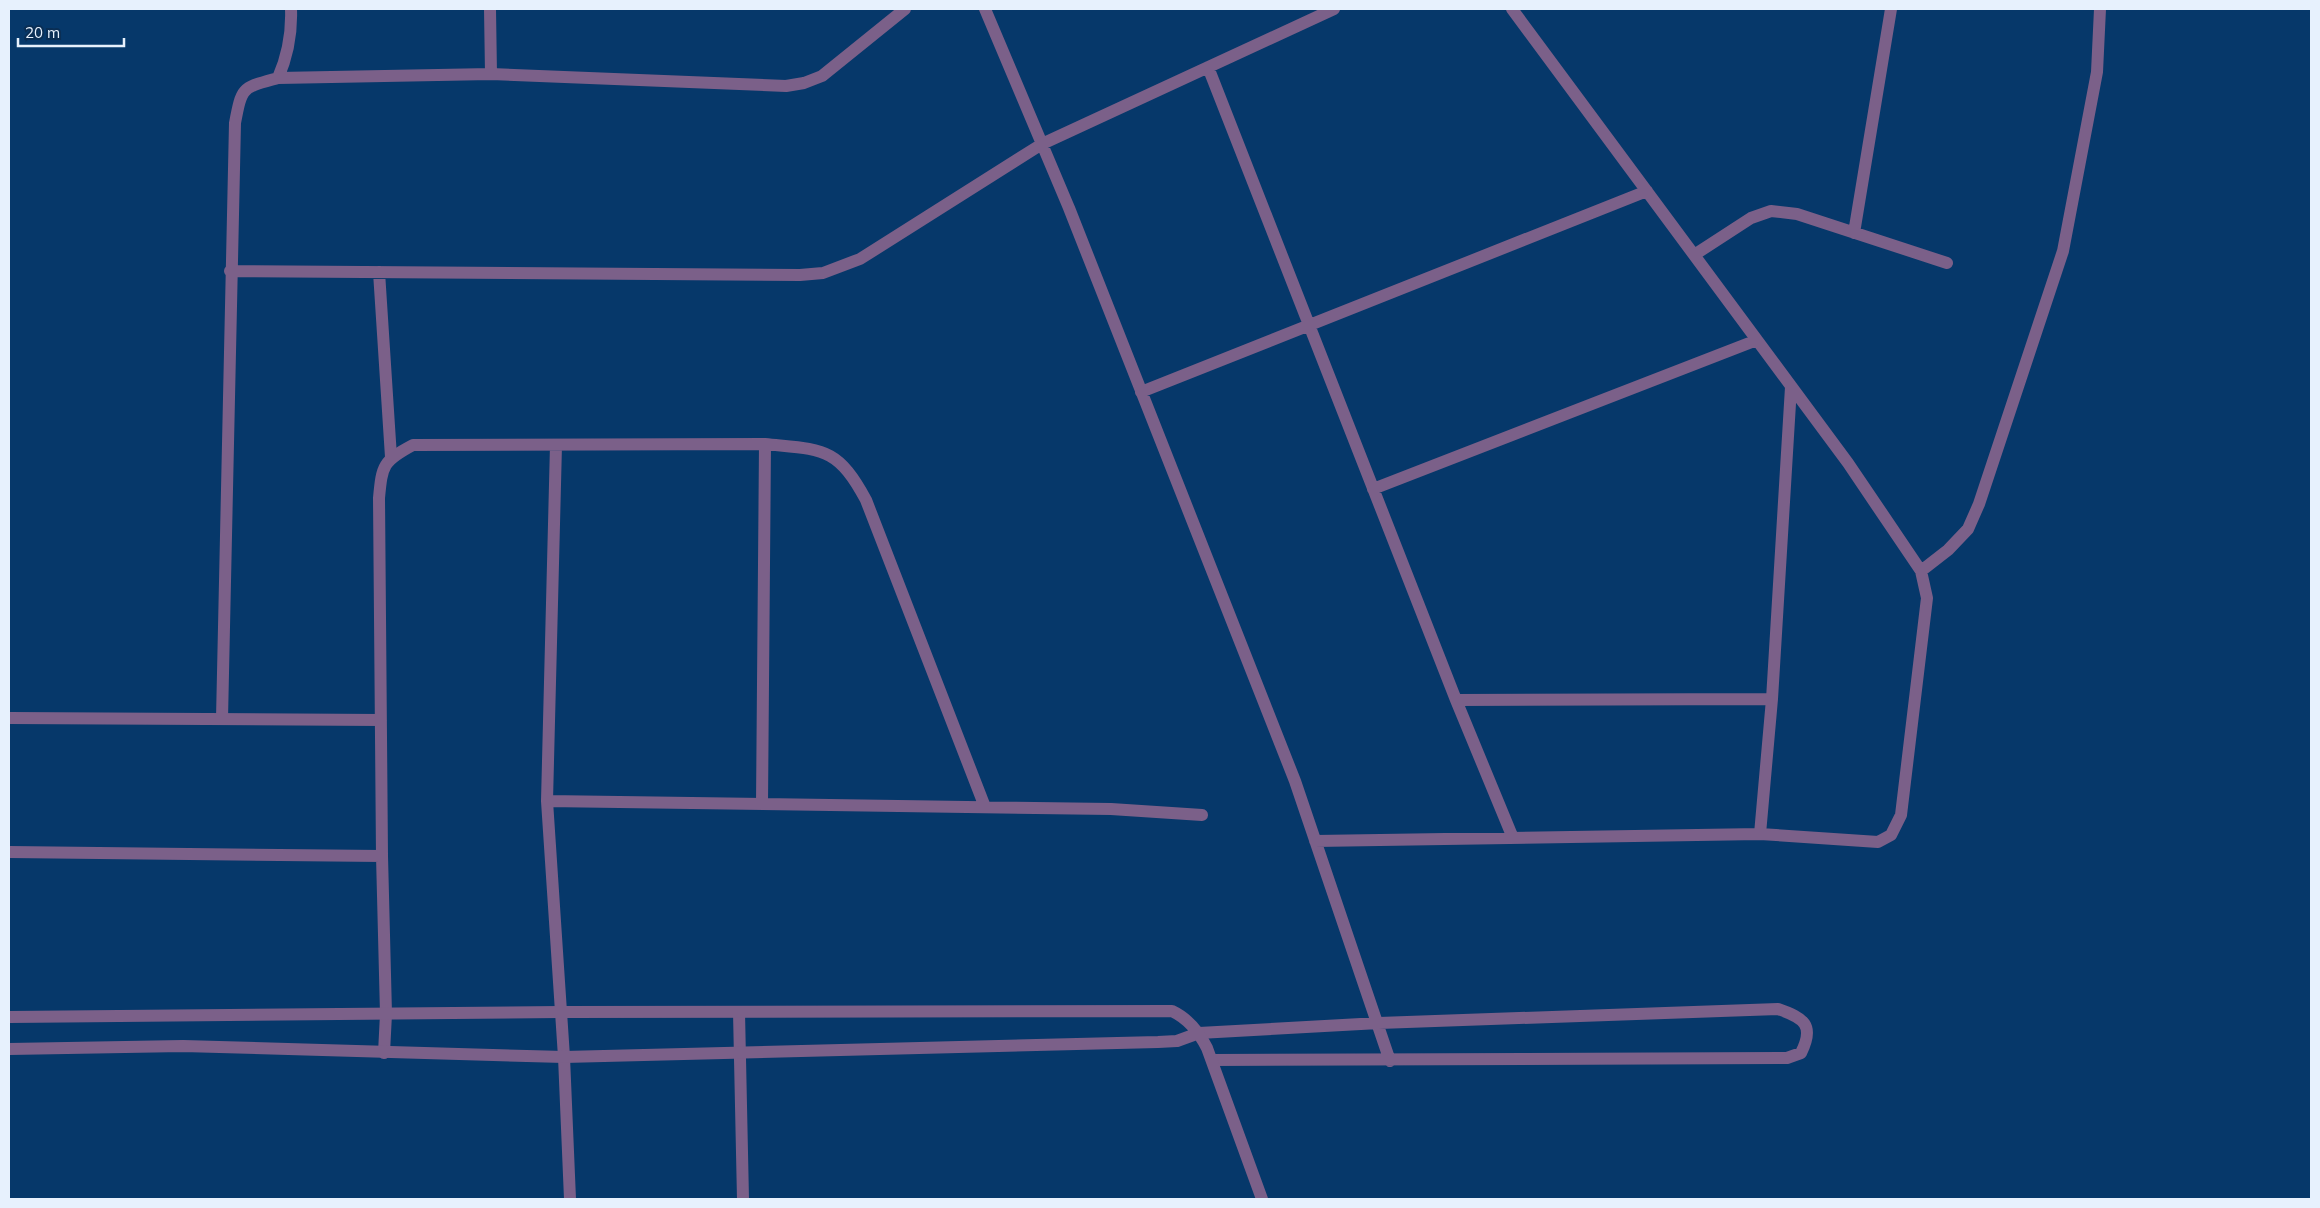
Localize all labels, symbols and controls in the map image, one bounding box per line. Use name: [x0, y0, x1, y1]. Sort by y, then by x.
scale bar: [18, 15, 124, 47]
text: 20 m: [25, 23, 60, 42]

